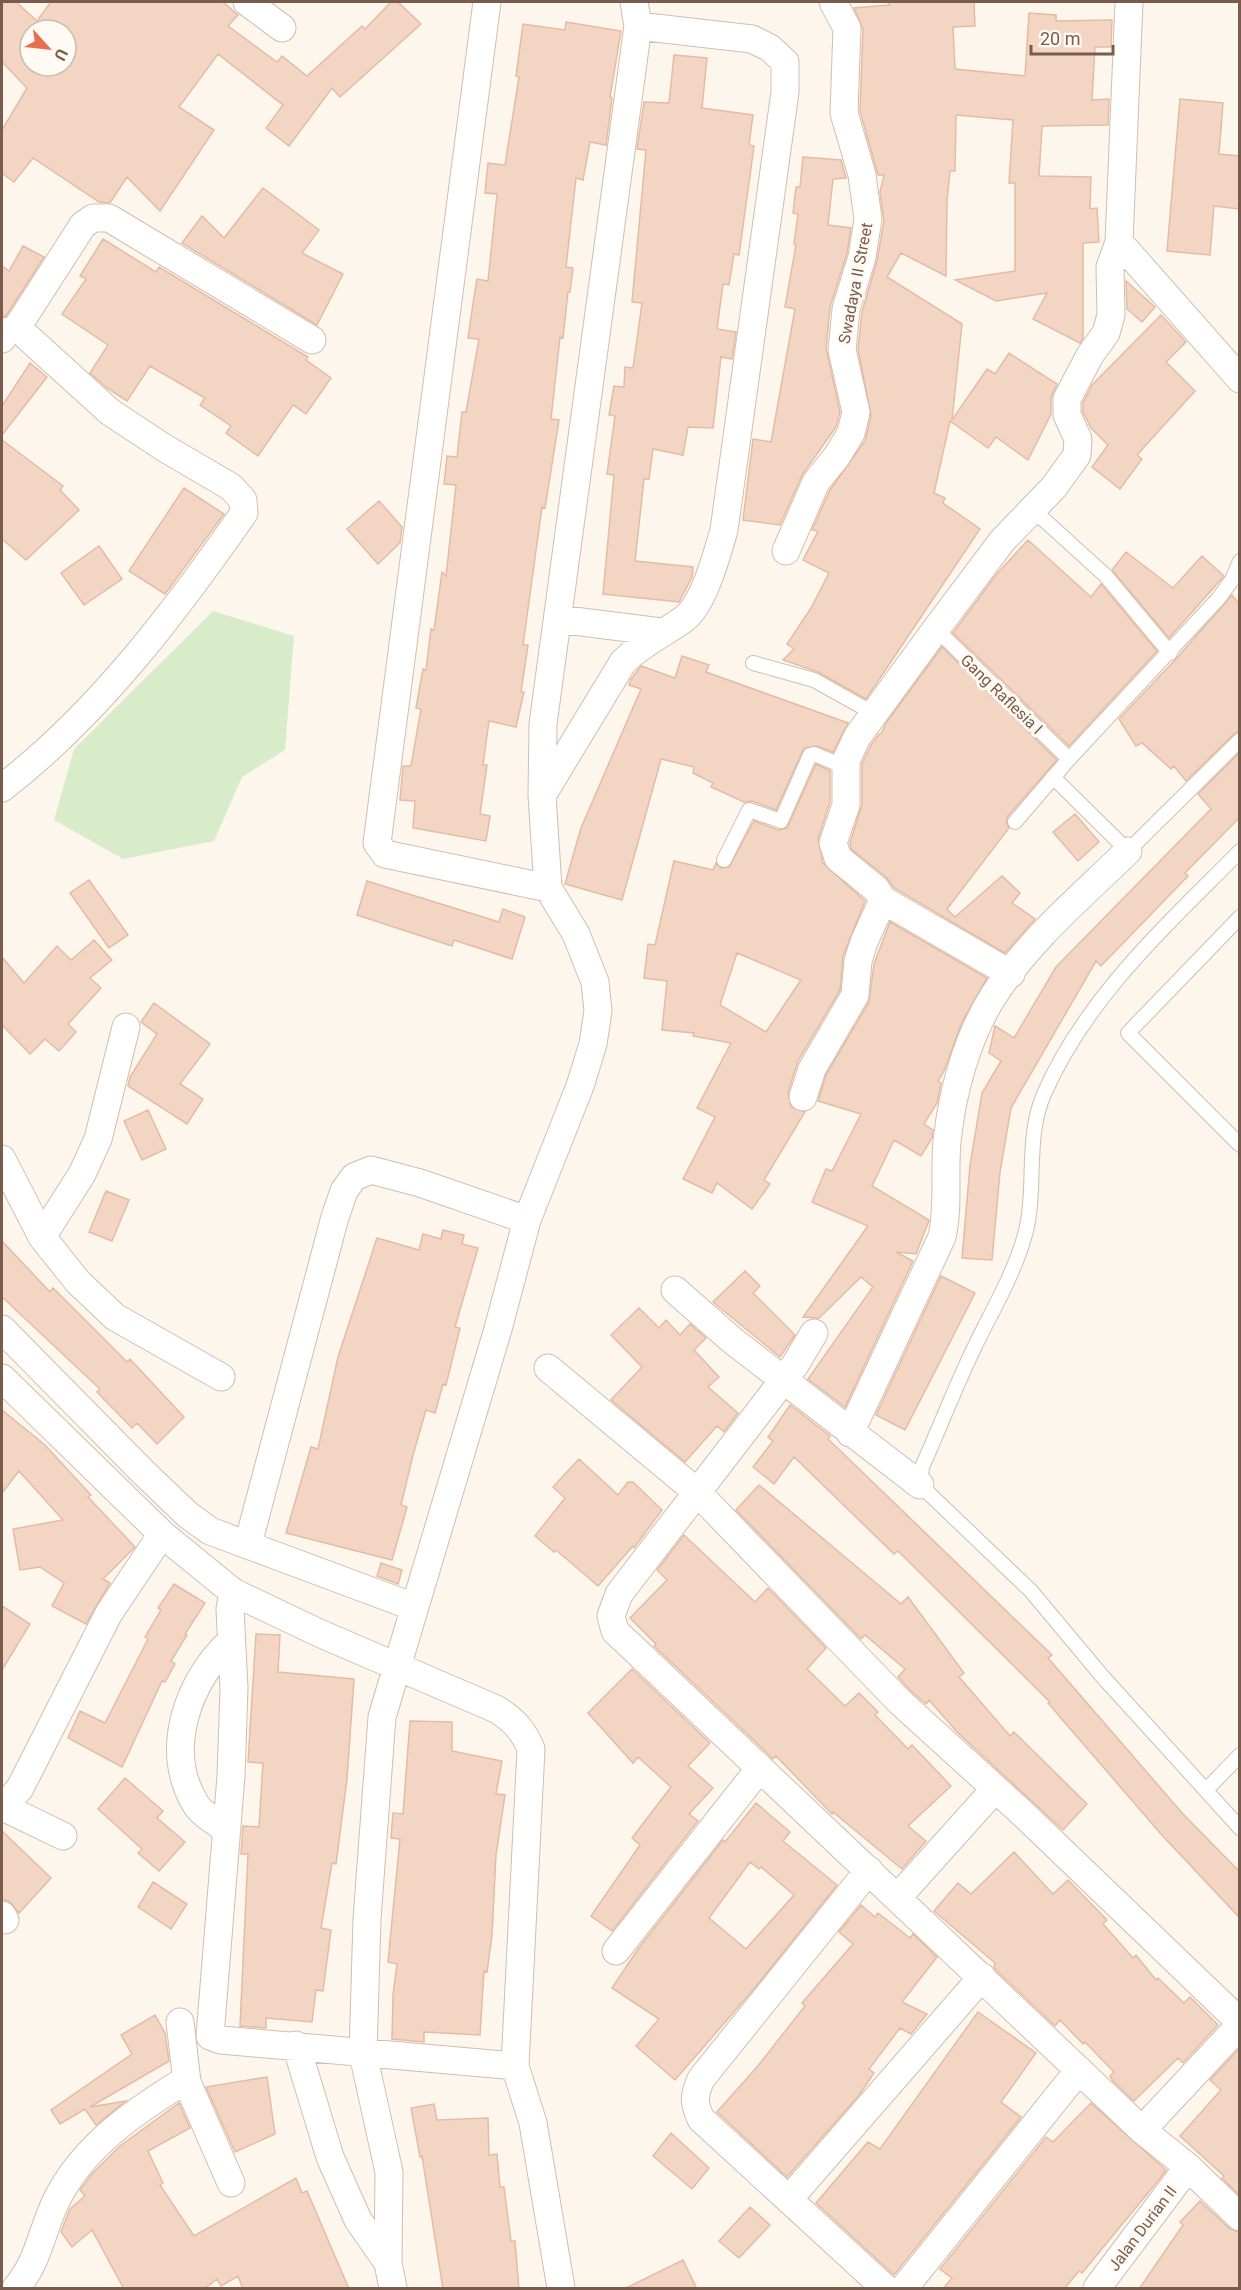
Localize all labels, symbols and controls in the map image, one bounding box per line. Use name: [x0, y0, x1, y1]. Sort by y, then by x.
north arrow: [18, 18, 78, 78]
scale bar: [1031, 18, 1114, 56]
text: 20 m: [1040, 28, 1080, 49]
text: U: [50, 46, 72, 64]
street label: Swadaya II Street: [834, 221, 877, 345]
street label: Gang Raflesia I: [957, 650, 1047, 738]
street label: Jalan Durian II: [1104, 2182, 1181, 2275]

